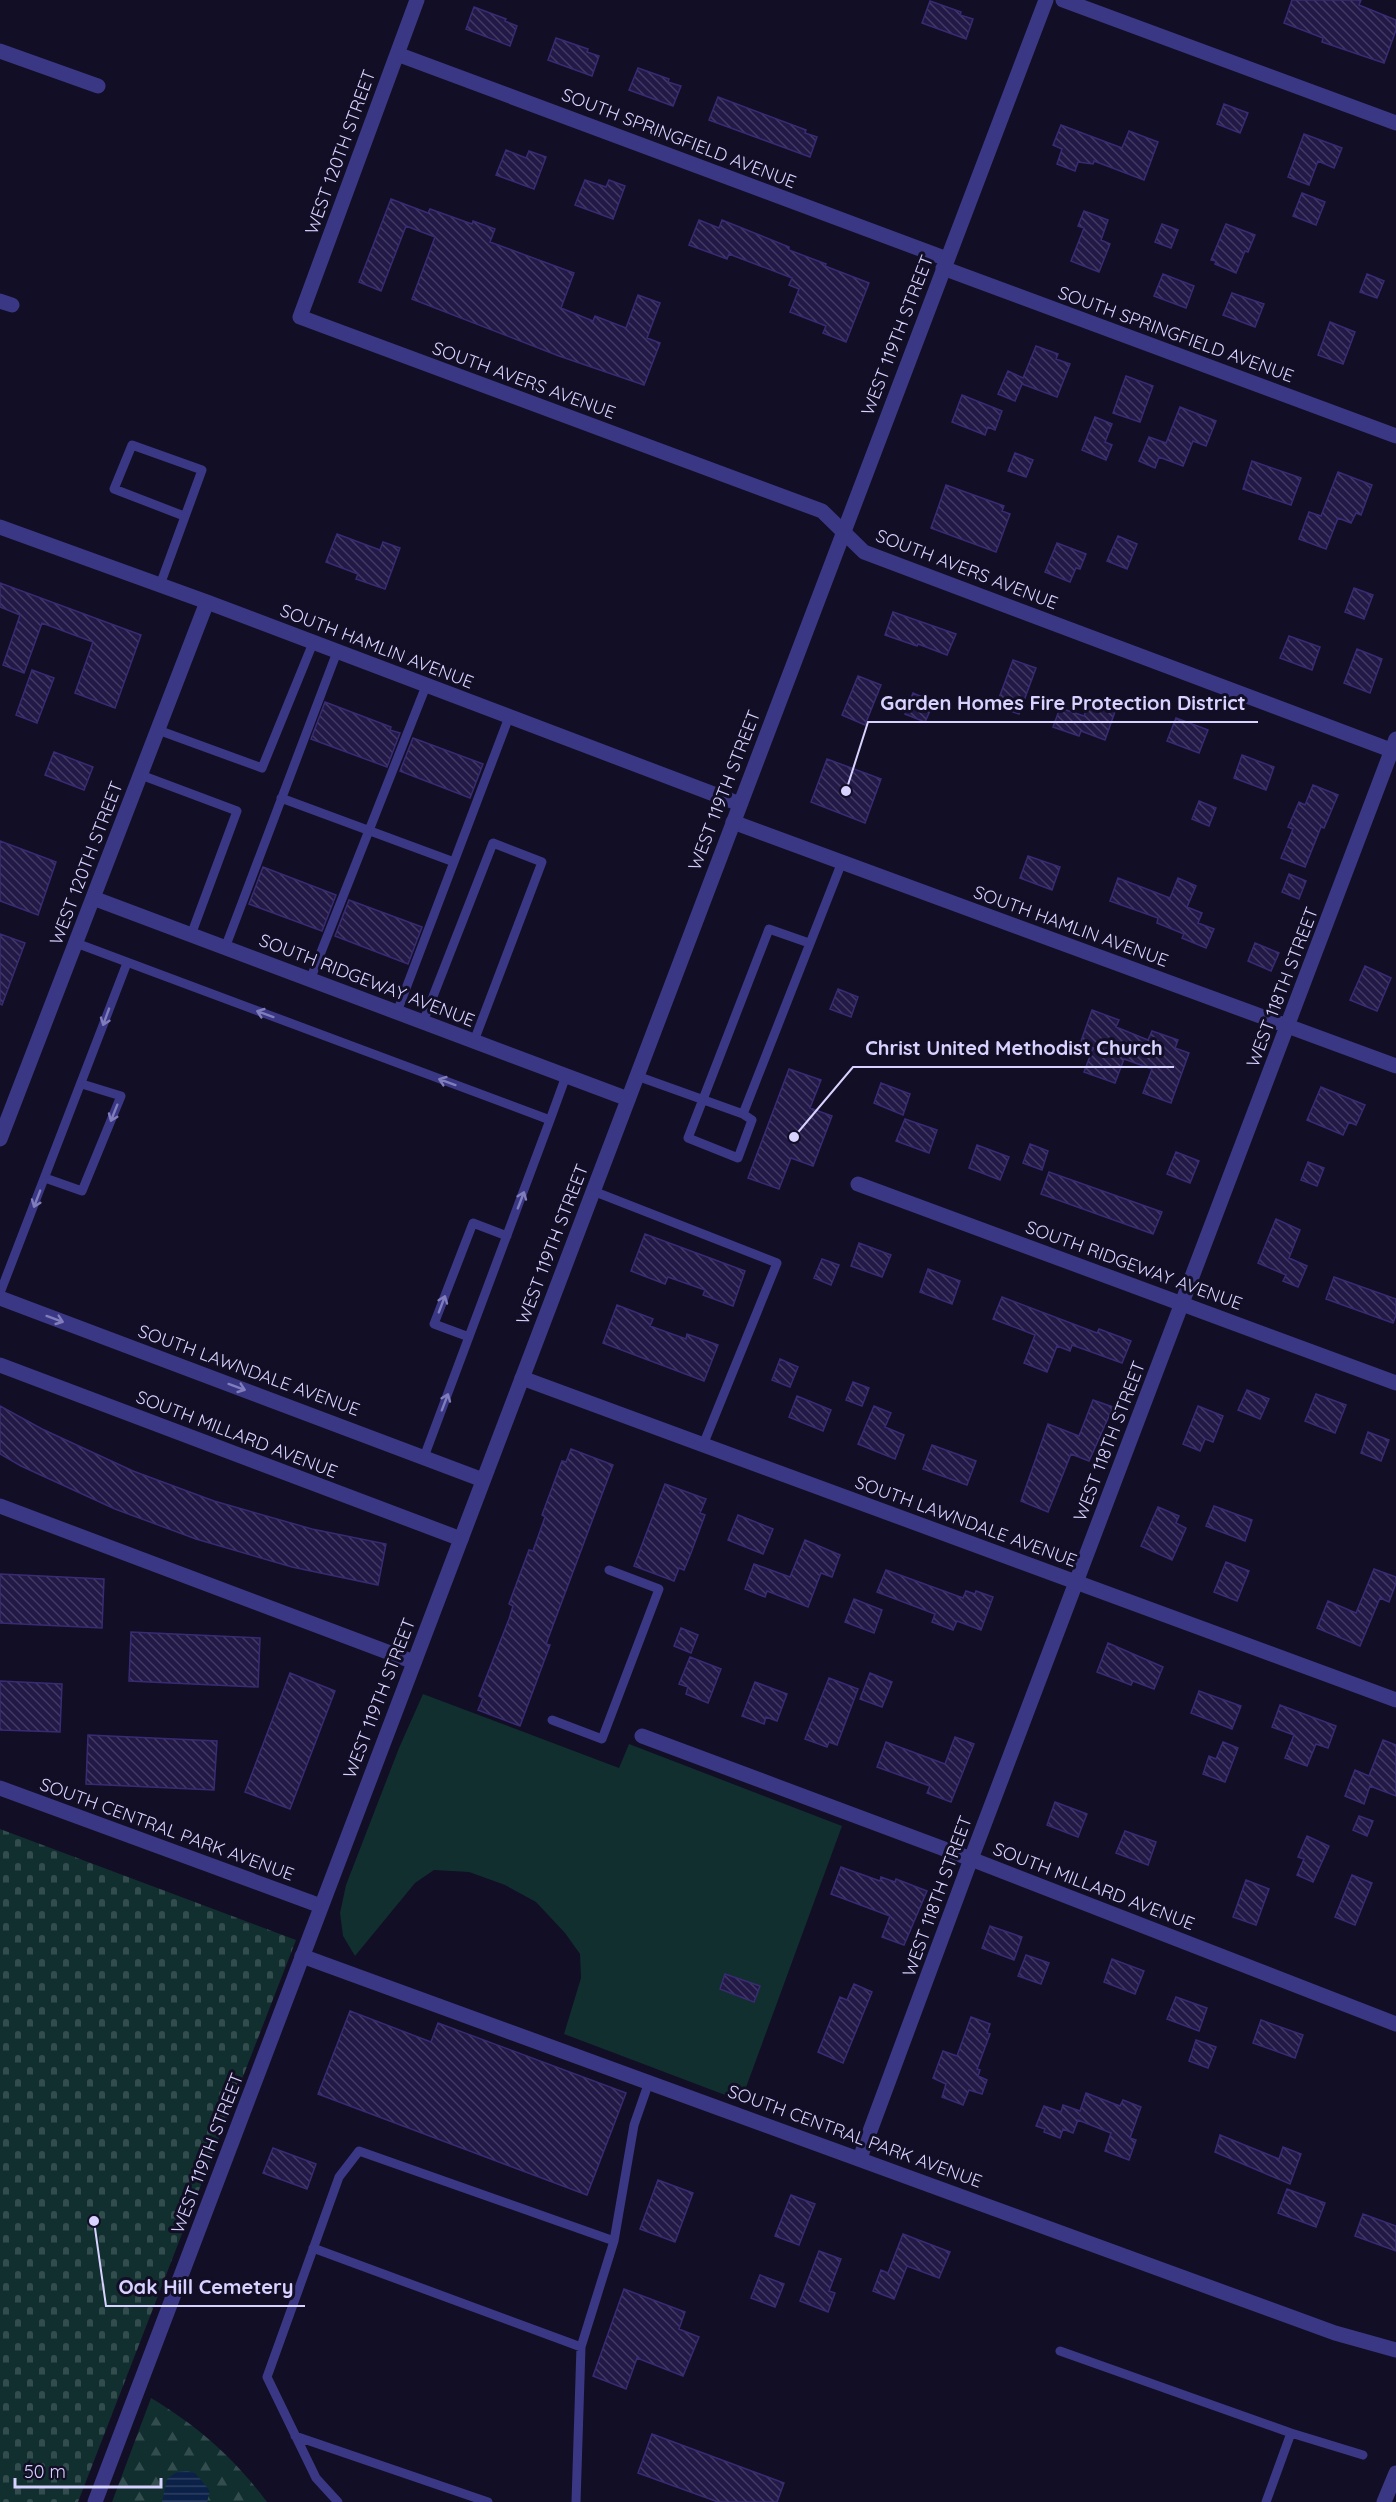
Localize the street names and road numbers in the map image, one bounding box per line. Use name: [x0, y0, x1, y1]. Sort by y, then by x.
street label: WEST 120TH STREET: [300, 66, 381, 238]
street label: SOUTH SPRINGFIELD AVENUE: [559, 83, 799, 193]
street label: WEST 119TH STREET: [856, 251, 938, 418]
street label: SOUTH SPRINGFIELD AVENUE: [1055, 281, 1297, 387]
street label: SOUTH AVERS AVENUE: [429, 336, 619, 424]
street label: SOUTH AVERS AVENUE: [873, 524, 1061, 614]
street label: SOUTH HAMLIN AVENUE: [277, 598, 477, 694]
street label: WEST 119TH STREET: [683, 706, 765, 873]
street label: WEST 120TH STREET: [44, 778, 128, 948]
street label: SOUTH HAMLIN AVENUE: [971, 880, 1171, 972]
street label: WEST 118TH STREET: [1241, 904, 1323, 1070]
street label: SOUTH RIDGEWAY AVENUE: [256, 928, 478, 1032]
street label: WEST 119TH STREET: [511, 1160, 593, 1327]
street label: SOUTH RIDGEWAY AVENUE: [1023, 1215, 1245, 1315]
street label: SOUTH LAWNDALE AVENUE: [135, 1319, 363, 1421]
street label: WEST 118TH STREET: [1068, 1358, 1150, 1524]
street label: SOUTH MILLARD AVENUE: [133, 1385, 341, 1483]
street label: SOUTH LAWNDALE AVENUE: [852, 1470, 1080, 1572]
street label: WEST 119TH STREET: [338, 1614, 420, 1781]
street label: SOUTH CENTRAL PARK AVENUE: [37, 1772, 297, 1886]
street label: WEST 118TH STREET: [897, 1812, 977, 1980]
street label: SOUTH MILLARD AVENUE: [990, 1837, 1198, 1935]
street label: WEST 119TH STREET: [166, 2069, 248, 2236]
street label: SOUTH CENTRAL PARK AVENUE: [725, 2079, 985, 2193]

